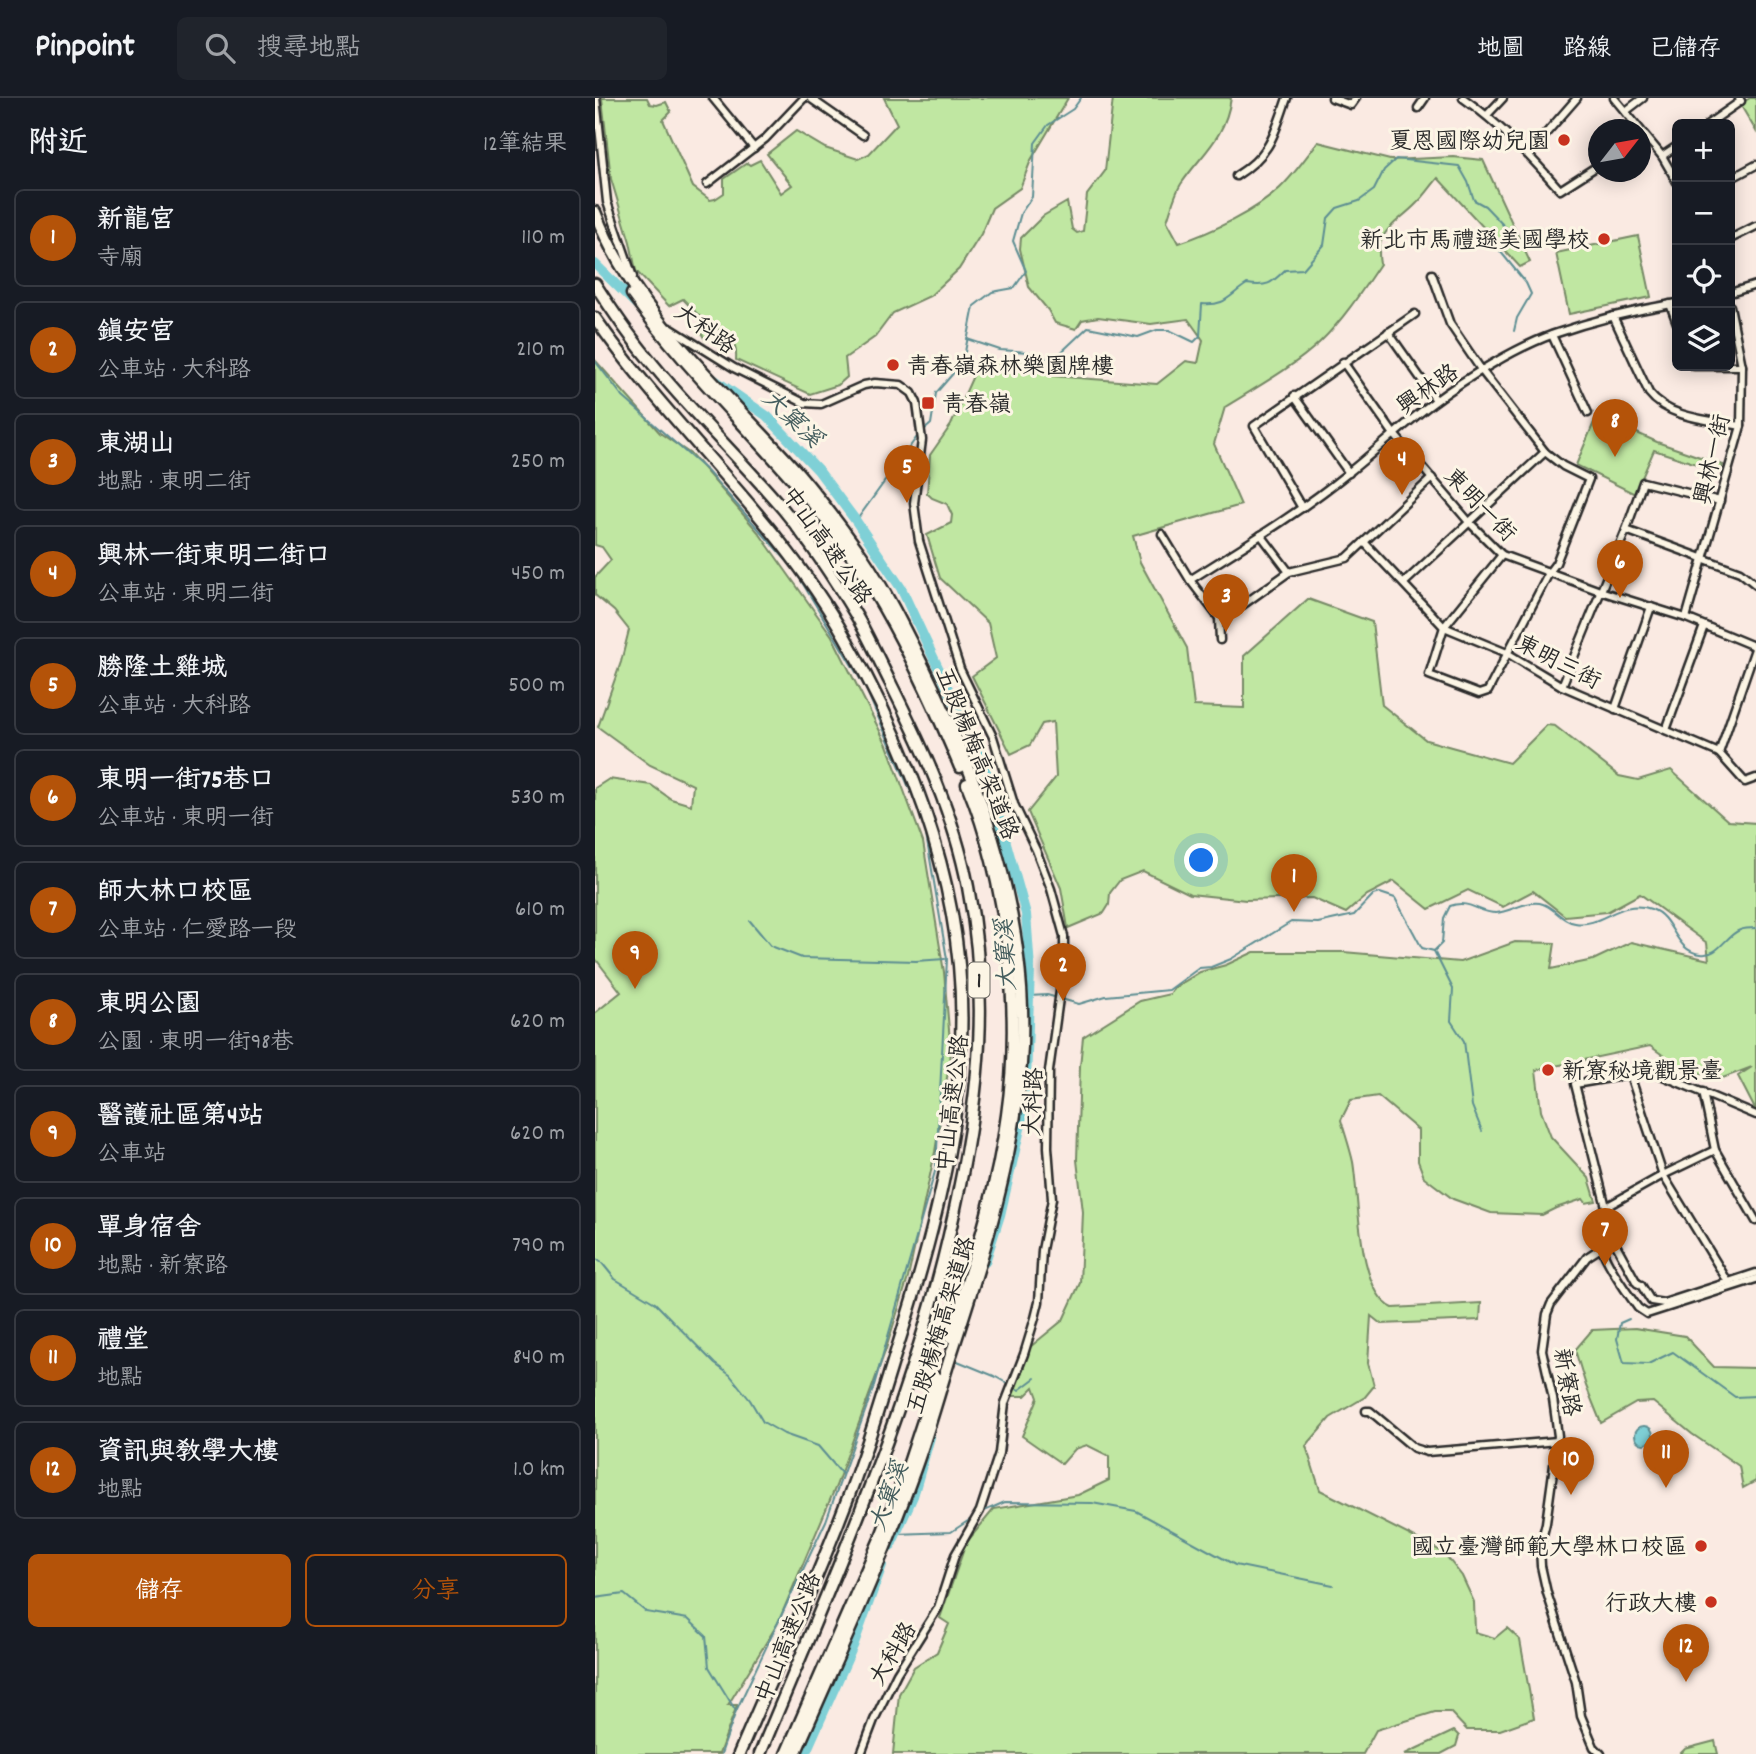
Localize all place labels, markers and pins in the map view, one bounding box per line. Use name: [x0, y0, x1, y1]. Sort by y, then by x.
place label: 夏恩國際幼兒園: [1389, 127, 1550, 160]
marker: 夏恩國際幼兒園: [1556, 132, 1572, 148]
place label: 新北市馬禮遜美國學校: [1360, 226, 1590, 259]
marker: 新北市馬禮遜美國學校: [1596, 231, 1612, 247]
place label: 青春嶺森林樂園牌樓: [907, 352, 1114, 385]
marker: 青春嶺森林樂園牌樓: [885, 357, 901, 373]
place label: 青春嶺: [942, 390, 1011, 423]
marker: 青春嶺: [920, 395, 936, 411]
pin: 8: [1592, 399, 1638, 457]
pin: 4: [1379, 437, 1425, 495]
pin: 5: [884, 445, 930, 503]
pin: 6: [1597, 540, 1643, 598]
pin: 3: [1203, 574, 1249, 632]
pin: 1: [1271, 854, 1317, 912]
pin: 9: [612, 931, 658, 989]
pin: 2: [1040, 943, 1086, 1001]
place label: 新寮秘境觀景臺: [1562, 1057, 1723, 1090]
marker: 新寮秘境觀景臺: [1540, 1062, 1556, 1078]
pin: 7: [1582, 1208, 1628, 1266]
pin: 11: [1643, 1430, 1689, 1488]
pin: 10: [1548, 1437, 1594, 1495]
place label: 國立臺灣師範大學林口校區: [1411, 1533, 1687, 1566]
marker: 國立臺灣師範大學林口校區: [1693, 1538, 1709, 1554]
place label: 行政大樓: [1605, 1589, 1697, 1622]
marker: 行政大樓: [1703, 1594, 1719, 1610]
pin: 12: [1663, 1624, 1709, 1682]

